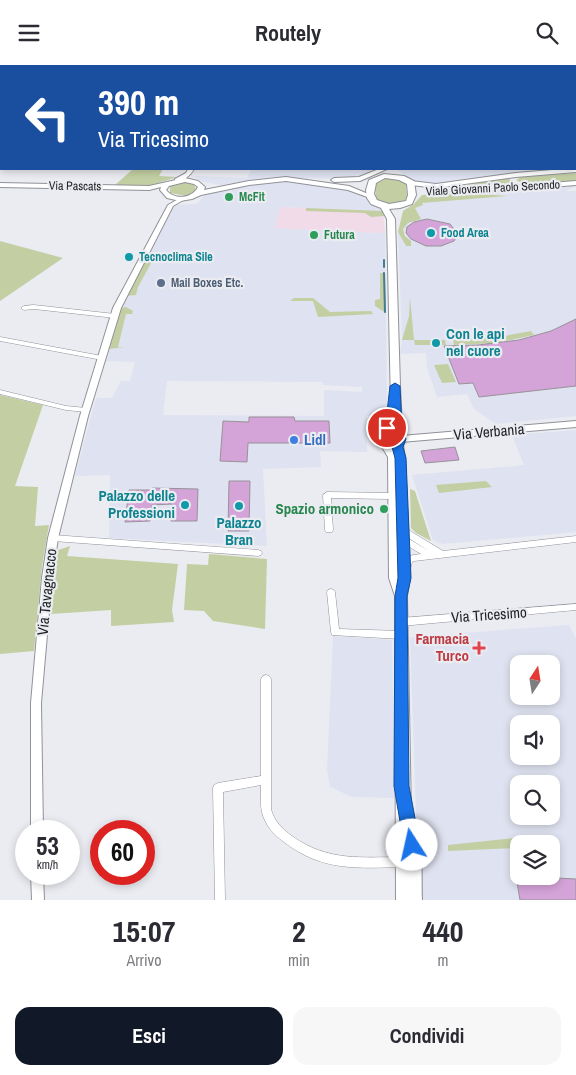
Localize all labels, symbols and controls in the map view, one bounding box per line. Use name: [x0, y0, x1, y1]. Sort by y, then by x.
text: Routely: [255, 18, 321, 48]
icon: menu: [15, 19, 43, 47]
icon: search: [533, 19, 561, 47]
text: 390 m: [98, 79, 179, 126]
icon: left: [15, 85, 80, 150]
text: Via Tricesimo: [98, 124, 209, 154]
street label: Viale Giovanni Paolo Secondo: [425, 176, 561, 200]
street label: Via Pascats: [49, 178, 101, 194]
place label: McFit: [239, 189, 265, 205]
marker: McFit: [223, 191, 235, 203]
place label: Food Area: [441, 225, 489, 241]
place label: Futura: [324, 227, 355, 243]
marker: Food Area: [425, 227, 437, 239]
marker: Futura: [308, 229, 320, 241]
place label: Tecnoclima Sile: [139, 249, 213, 265]
marker: Tecnoclima Sile: [123, 251, 135, 263]
place label: Mail Boxes Etc.: [171, 275, 243, 291]
marker: Mail Boxes Etc.: [155, 277, 167, 289]
place label: Con le api nel cuore: [446, 323, 505, 361]
marker: Con le api nel cuore: [430, 337, 442, 349]
pin: [366, 407, 408, 449]
icon: arrive: [373, 414, 401, 442]
street label: Via Verbania: [453, 418, 525, 445]
place label: Lidl: [304, 429, 326, 450]
marker: Lidl: [288, 434, 300, 446]
place label: Palazzo delle Professioni: [98, 485, 175, 523]
place label: Spazio armonico: [276, 498, 374, 519]
marker: Palazzo delle Professioni: [179, 499, 191, 511]
marker: Palazzo Bran: [233, 500, 245, 512]
marker: Spazio armonico: [378, 503, 390, 515]
place label: Palazzo Bran: [216, 512, 262, 550]
street label: Via Tavagnacco: [31, 547, 62, 636]
street label: Via Tricesimo: [450, 601, 528, 628]
place label: Farmacia Turco: [416, 628, 469, 666]
marker: Farmacia Turco: [473, 642, 485, 654]
north arrow: [510, 655, 560, 705]
map controls: [510, 655, 560, 885]
button: sound: [510, 715, 560, 765]
button: search: [510, 775, 560, 825]
position arrow: [385, 818, 437, 870]
speed limit sign: 60: [90, 820, 155, 885]
text: 53: [36, 829, 59, 863]
button: layers: [510, 835, 560, 885]
text: km/h: [37, 857, 58, 873]
text: 15:07: [113, 911, 175, 951]
text: 2: [292, 911, 306, 951]
text: 440: [422, 911, 463, 951]
text: Arrivo: [126, 949, 161, 971]
text: min: [288, 949, 310, 971]
text: m: [437, 949, 448, 971]
button: Esci: [15, 1007, 283, 1065]
button: Condividi: [293, 1007, 561, 1065]

